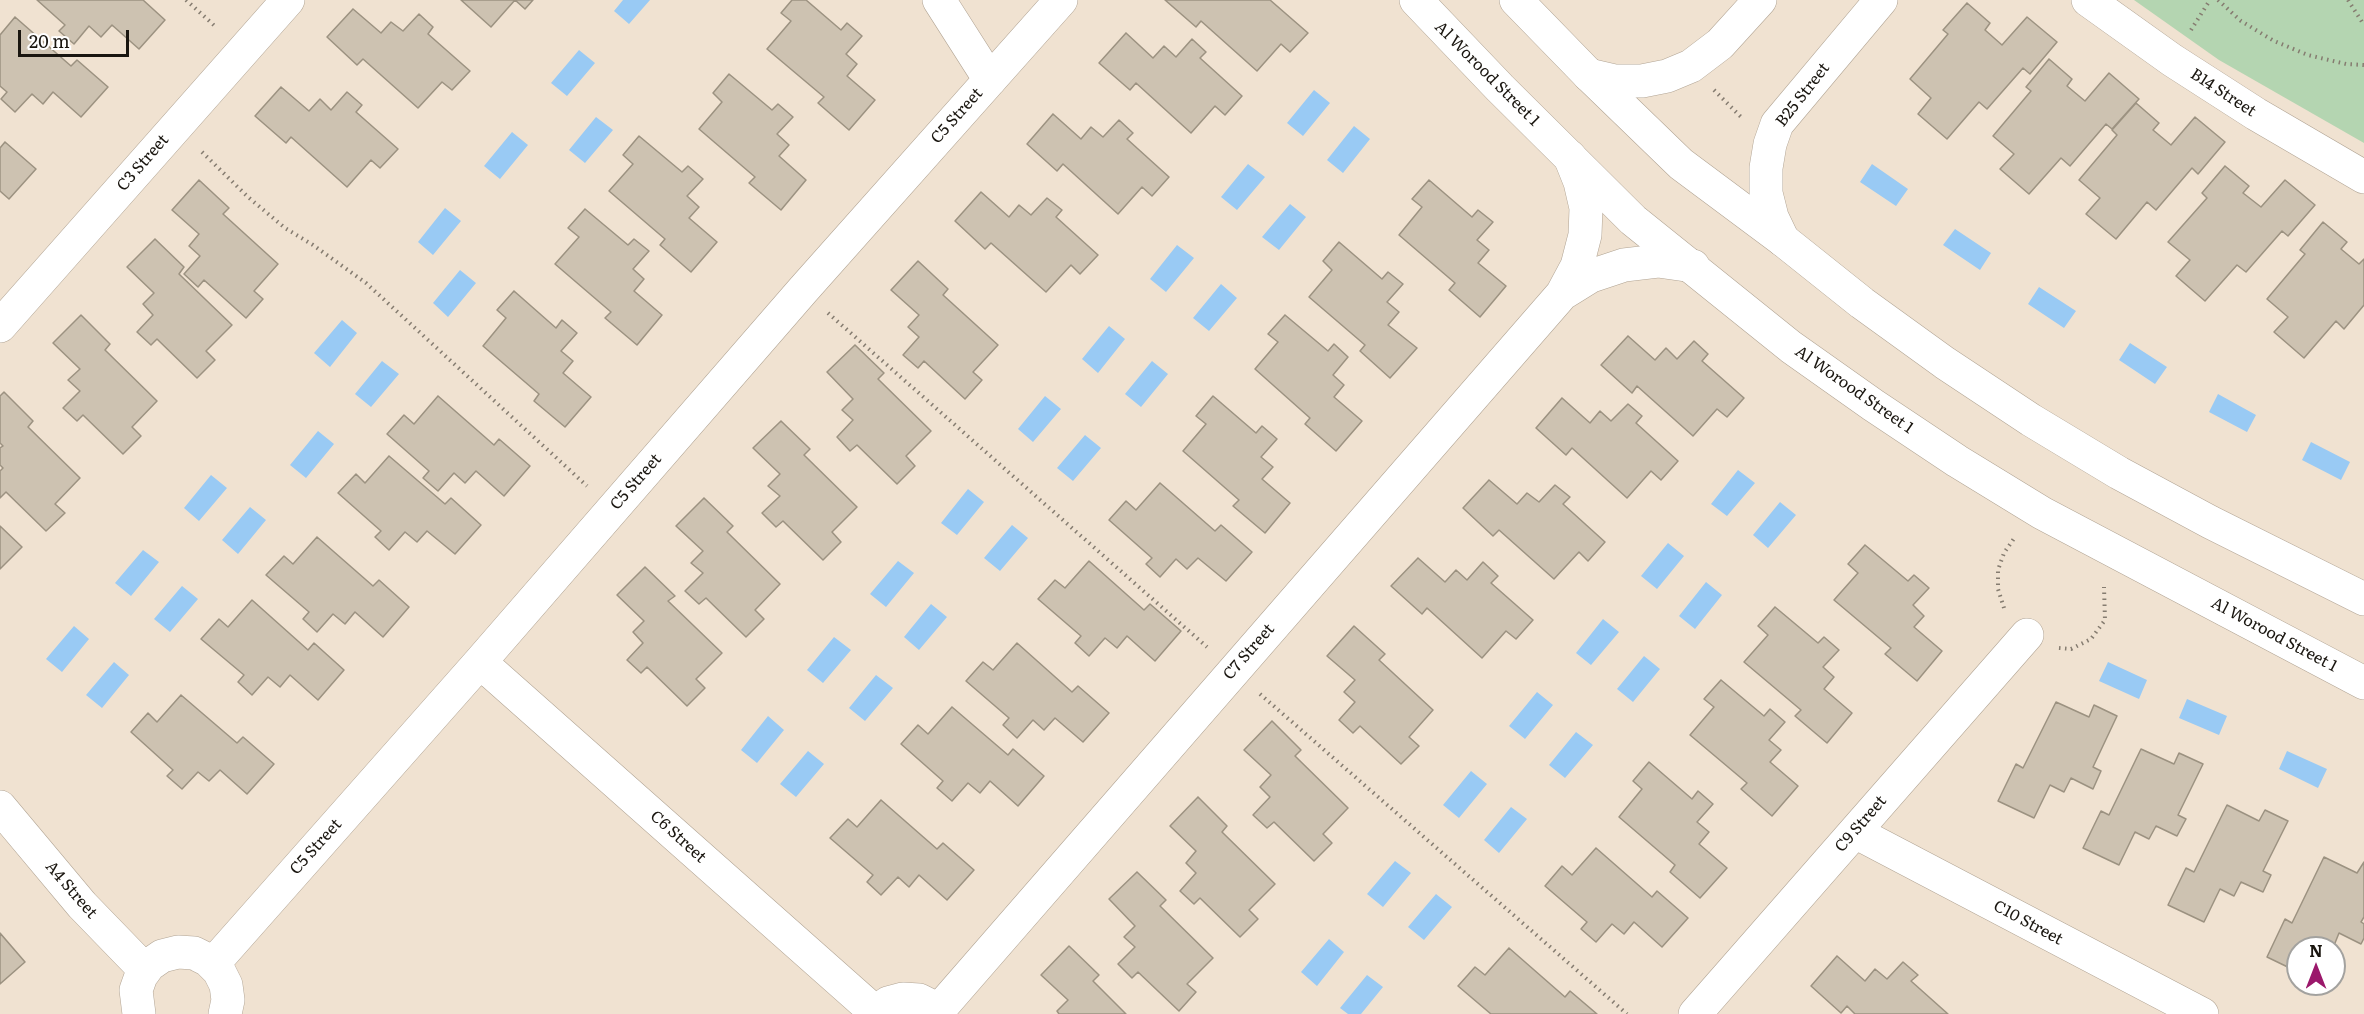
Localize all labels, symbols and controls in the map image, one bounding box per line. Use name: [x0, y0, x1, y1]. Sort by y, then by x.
scale bar: [21, 18, 132, 56]
street label: Al Worood Street 1: [1431, 18, 1543, 130]
text: 20 m: [29, 27, 70, 54]
street label: B25 Street: [1772, 59, 1834, 131]
street label: B14 Street: [2187, 65, 2259, 121]
street label: C5 Street: [927, 84, 987, 148]
street label: C3 Street: [113, 131, 173, 195]
street label: Al Worood Street 1: [1791, 342, 1917, 438]
street label: C5 Street: [606, 450, 666, 514]
street label: Al Worood Street 1: [2208, 594, 2340, 676]
street label: C7 Street: [1219, 620, 1279, 684]
street label: C9 Street: [1831, 792, 1891, 856]
street label: C6 Street: [646, 807, 710, 867]
street label: C5 Street: [286, 815, 346, 879]
street label: A4 Street: [41, 857, 101, 923]
street label: C10 Street: [1990, 897, 2066, 949]
north arrow: [2286, 936, 2346, 996]
text: N: [2309, 938, 2323, 962]

